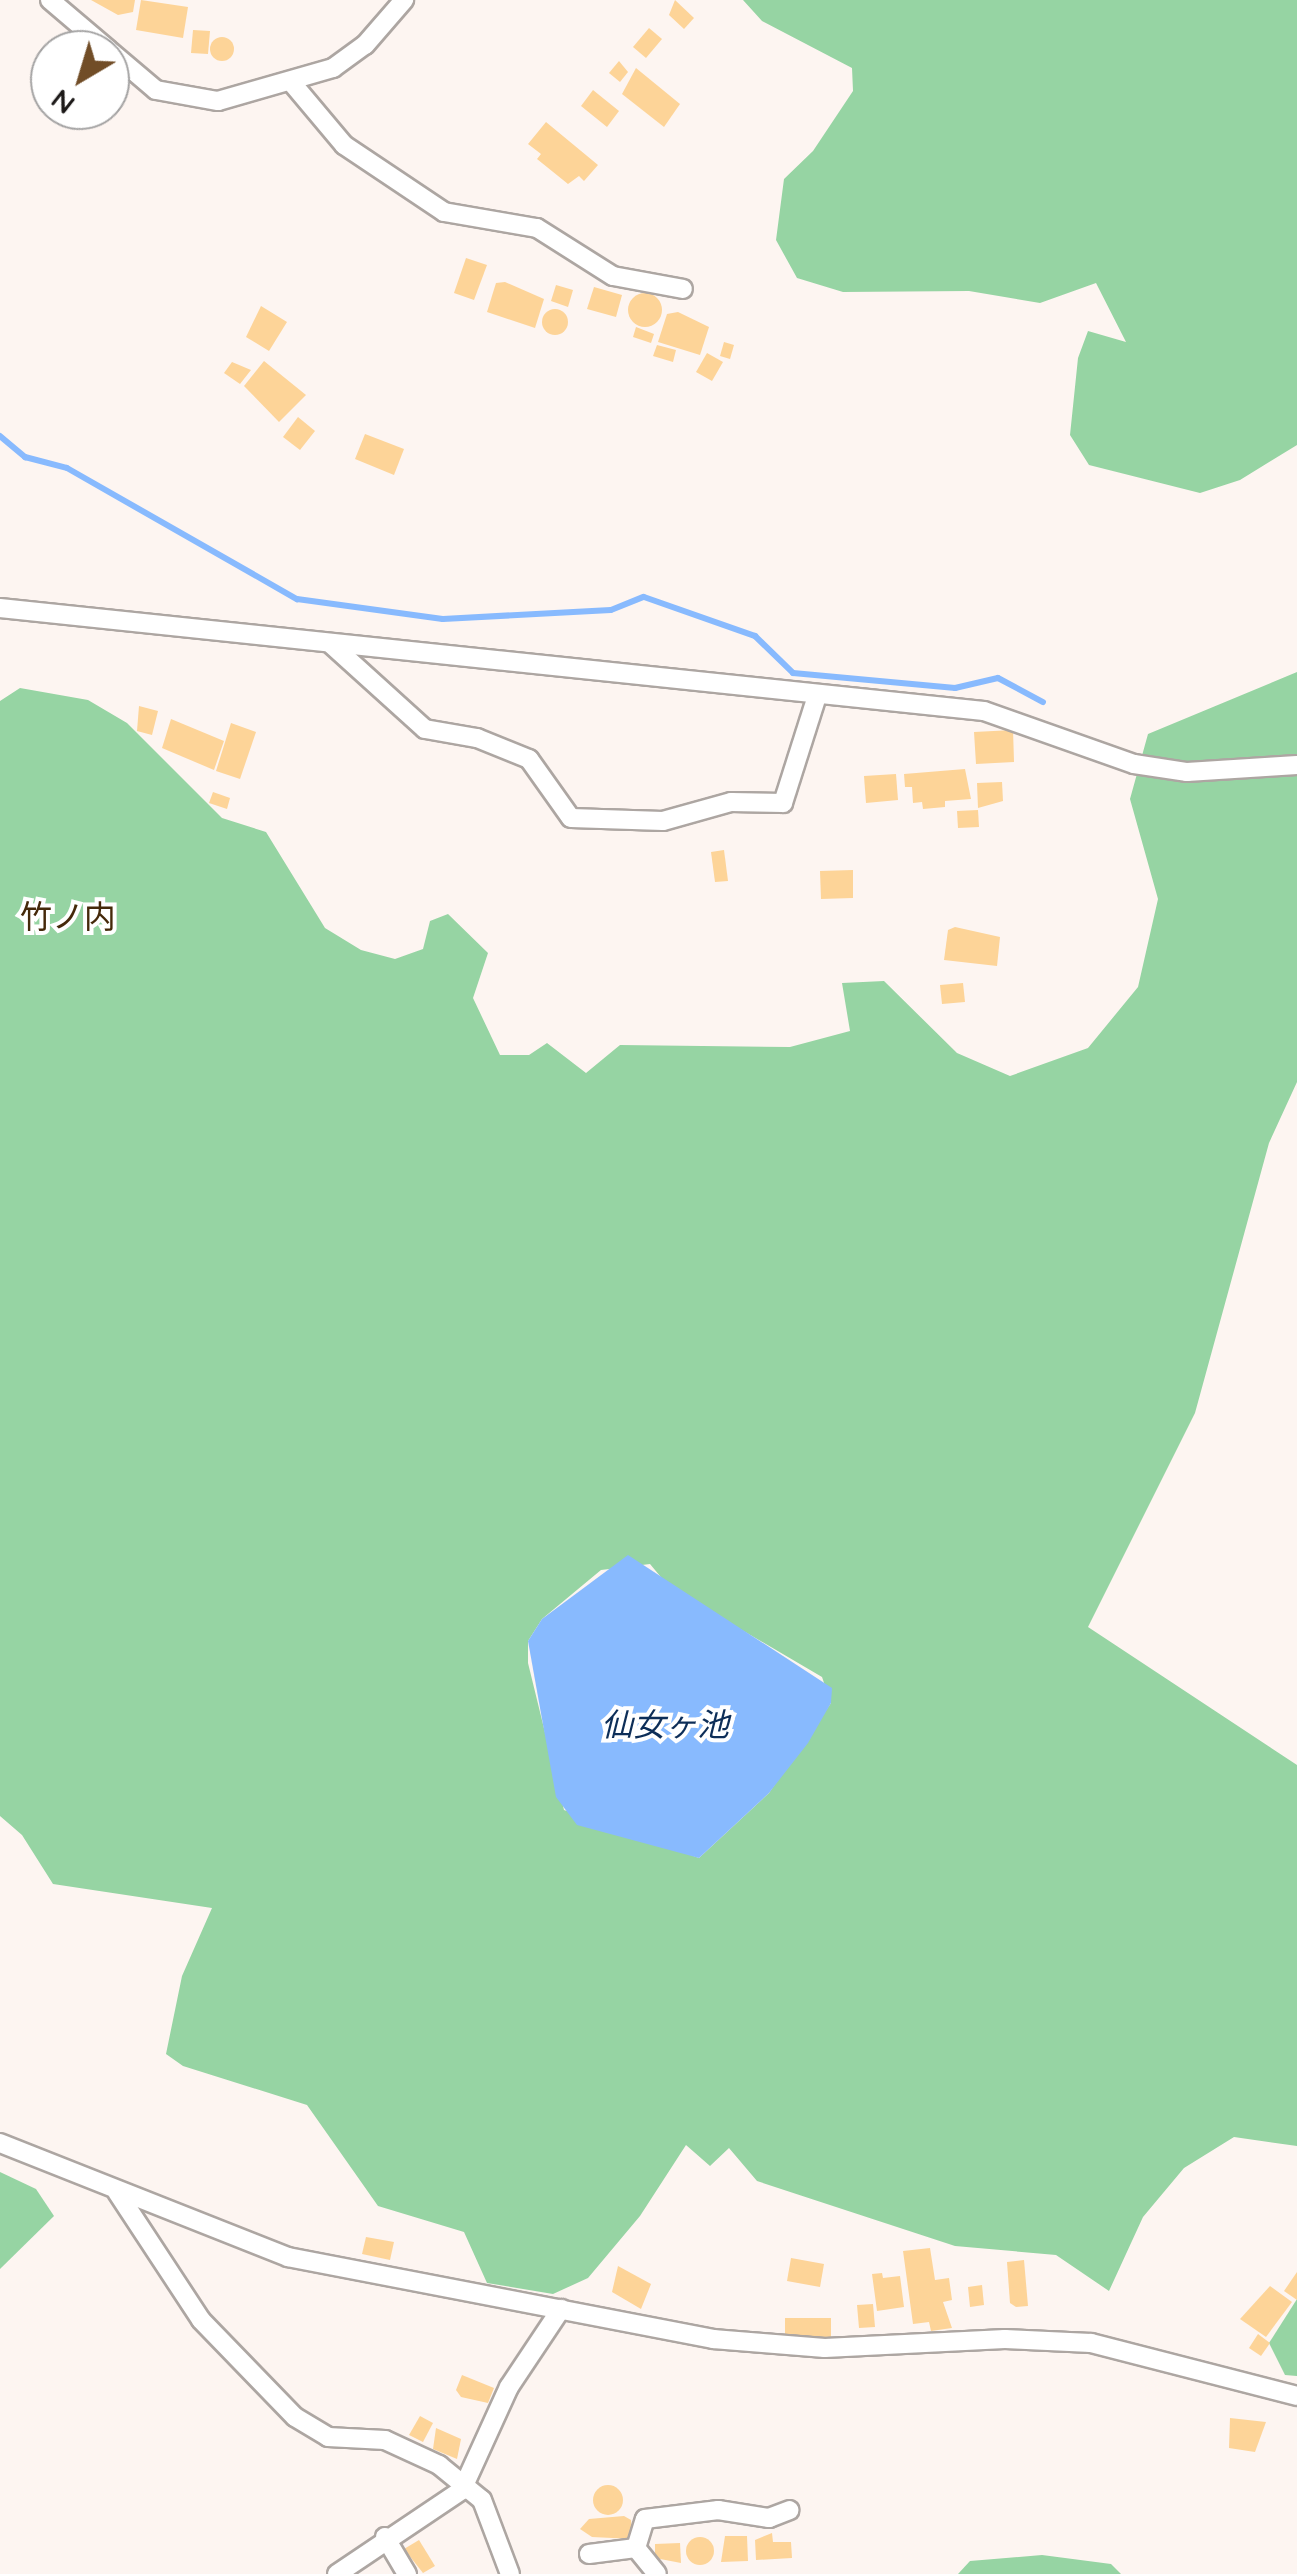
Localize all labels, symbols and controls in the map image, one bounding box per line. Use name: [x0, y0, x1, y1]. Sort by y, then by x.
north arrow: [30, 30, 130, 130]
text: N: [44, 82, 81, 123]
district label: 竹ノ内: [20, 897, 116, 935]
water label: 仙女ヶ池: [601, 1705, 729, 1743]

